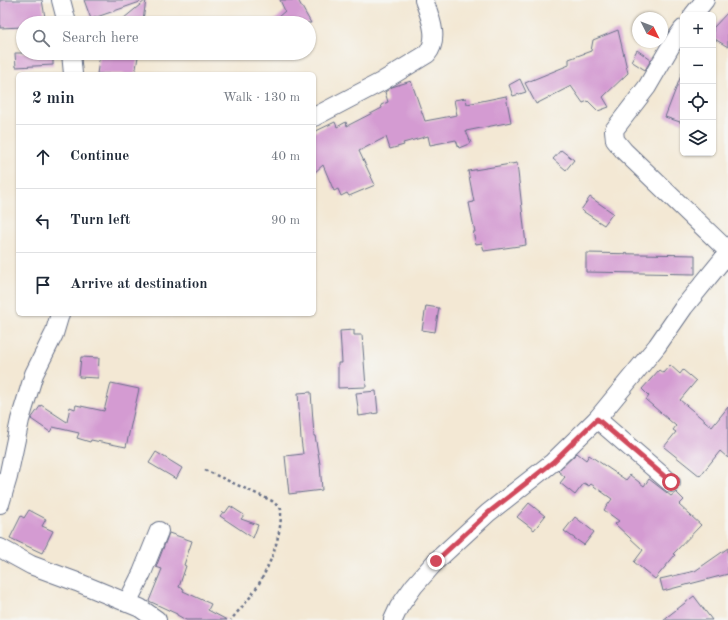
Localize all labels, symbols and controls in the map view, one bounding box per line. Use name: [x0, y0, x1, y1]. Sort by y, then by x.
north arrow: [632, 12, 668, 48]
map controls: [680, 12, 716, 156]
button: +: [680, 12, 716, 48]
search box: [16, 16, 316, 60]
icon: search: [30, 27, 52, 49]
text: Search here: [62, 31, 139, 46]
button: −: [680, 48, 716, 84]
button: locate: [680, 84, 716, 120]
text: 2 min: [32, 90, 75, 107]
text: Walk · 130 m: [223, 91, 300, 104]
button: layers: [680, 120, 716, 156]
icon: ahead: [32, 146, 54, 168]
text: Continue: [70, 149, 129, 164]
text: 40 m: [271, 150, 300, 163]
icon: left: [32, 210, 54, 232]
text: Turn left: [70, 213, 130, 228]
text: 90 m: [271, 214, 300, 227]
icon: arrive: [32, 274, 54, 296]
text: Arrive at destination: [70, 277, 208, 292]
route start: [662, 473, 680, 491]
route end: [427, 552, 445, 570]

